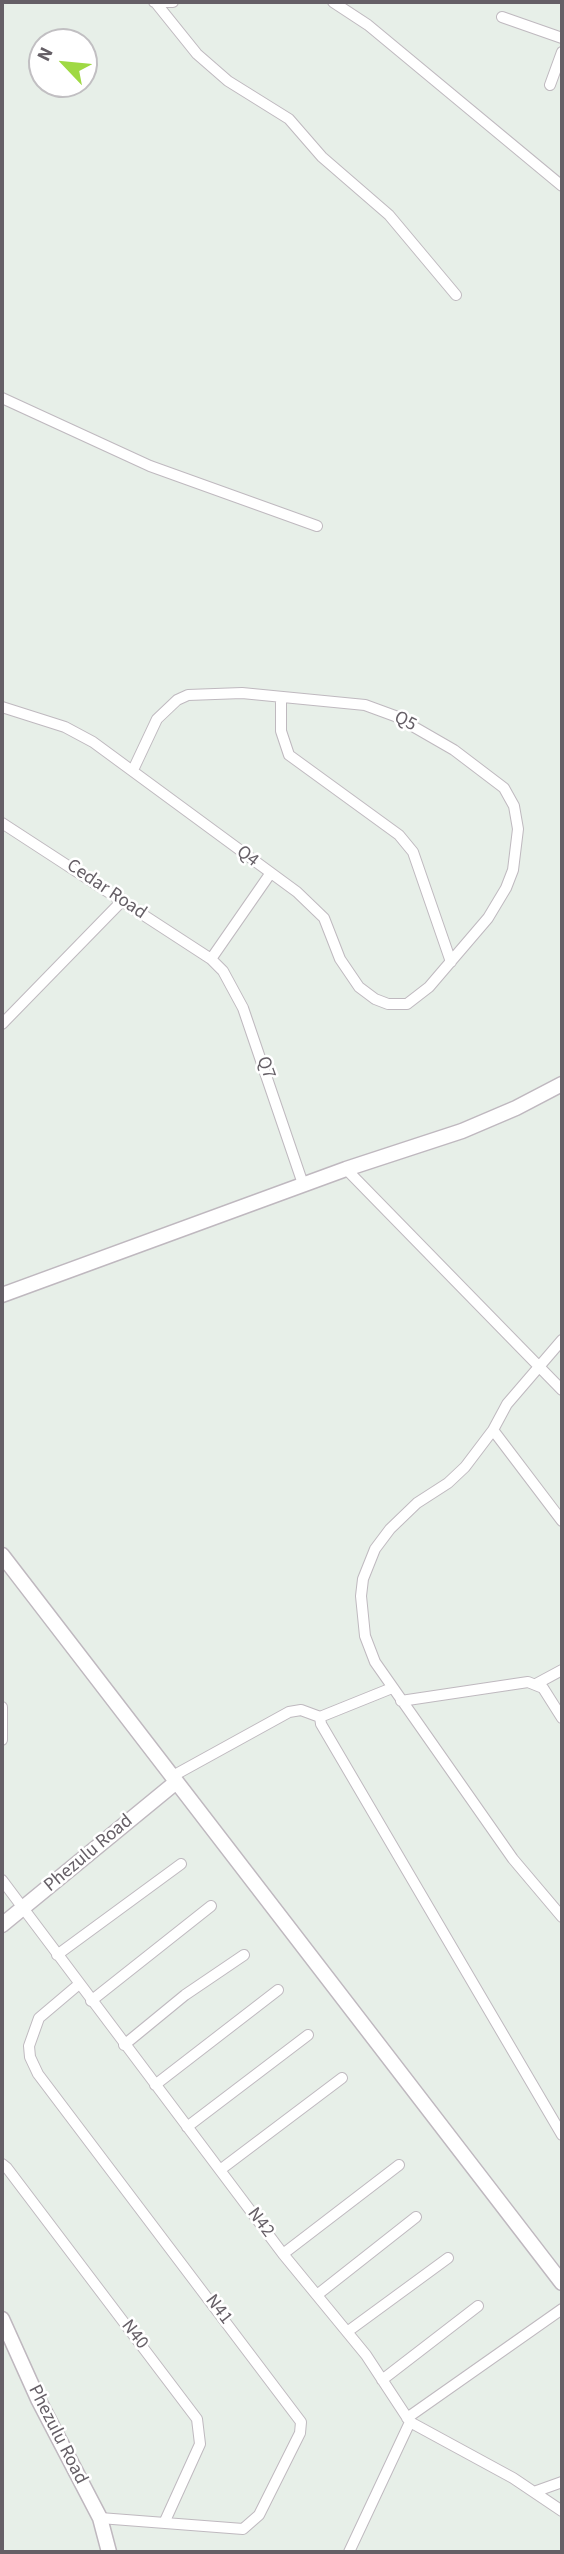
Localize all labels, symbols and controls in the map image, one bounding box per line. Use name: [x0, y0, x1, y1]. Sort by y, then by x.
north arrow: [28, 28, 98, 98]
text: N: [31, 43, 60, 66]
street label: Q5: [390, 707, 420, 737]
street label: Q4: [231, 841, 263, 873]
street label: Cedar Road: [62, 855, 150, 925]
street label: Q7: [251, 1054, 279, 1082]
street label: Phezulu Road: [40, 1810, 138, 1898]
street label: N42: [242, 2204, 278, 2242]
street label: N41: [200, 2291, 236, 2329]
street label: N40: [115, 2316, 153, 2354]
street label: Phezulu Road: [22, 2381, 92, 2489]

